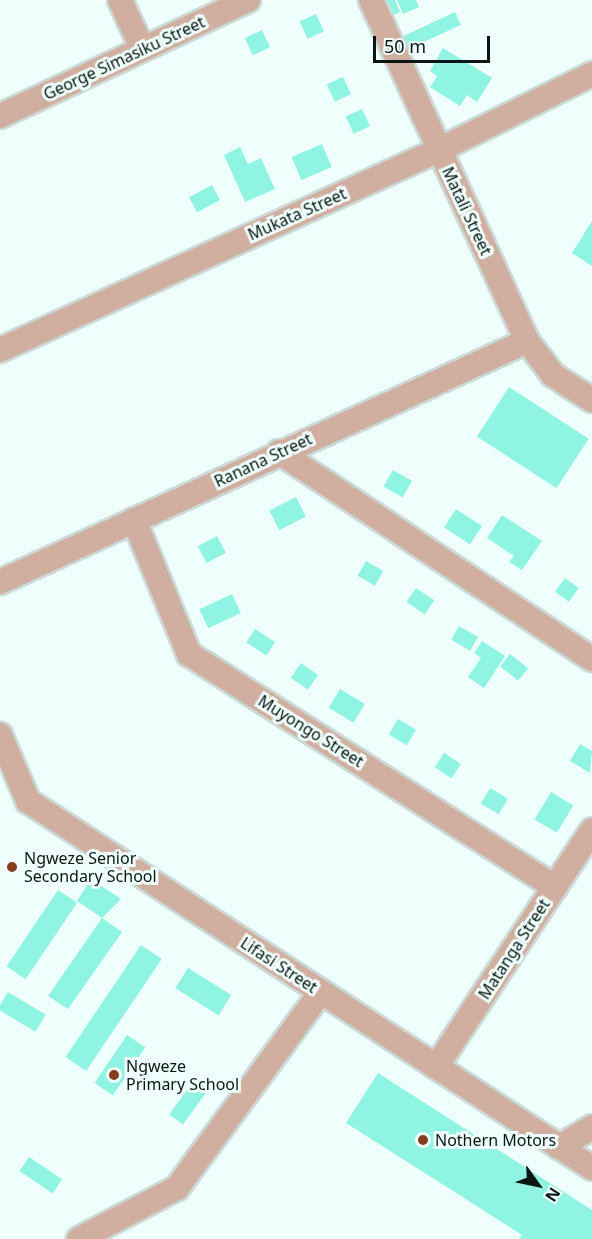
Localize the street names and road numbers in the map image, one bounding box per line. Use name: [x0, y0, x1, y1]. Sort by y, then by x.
street label: George Simasiku Street: [40, 12, 208, 104]
street label: Matali Street: [438, 164, 496, 258]
street label: Mukata Street: [245, 184, 349, 244]
street label: Ranana Street: [211, 429, 315, 491]
street label: Muyongo Street: [255, 691, 367, 771]
street label: Matanga Street: [474, 895, 554, 1003]
street label: Lifasi Street: [237, 933, 321, 997]

